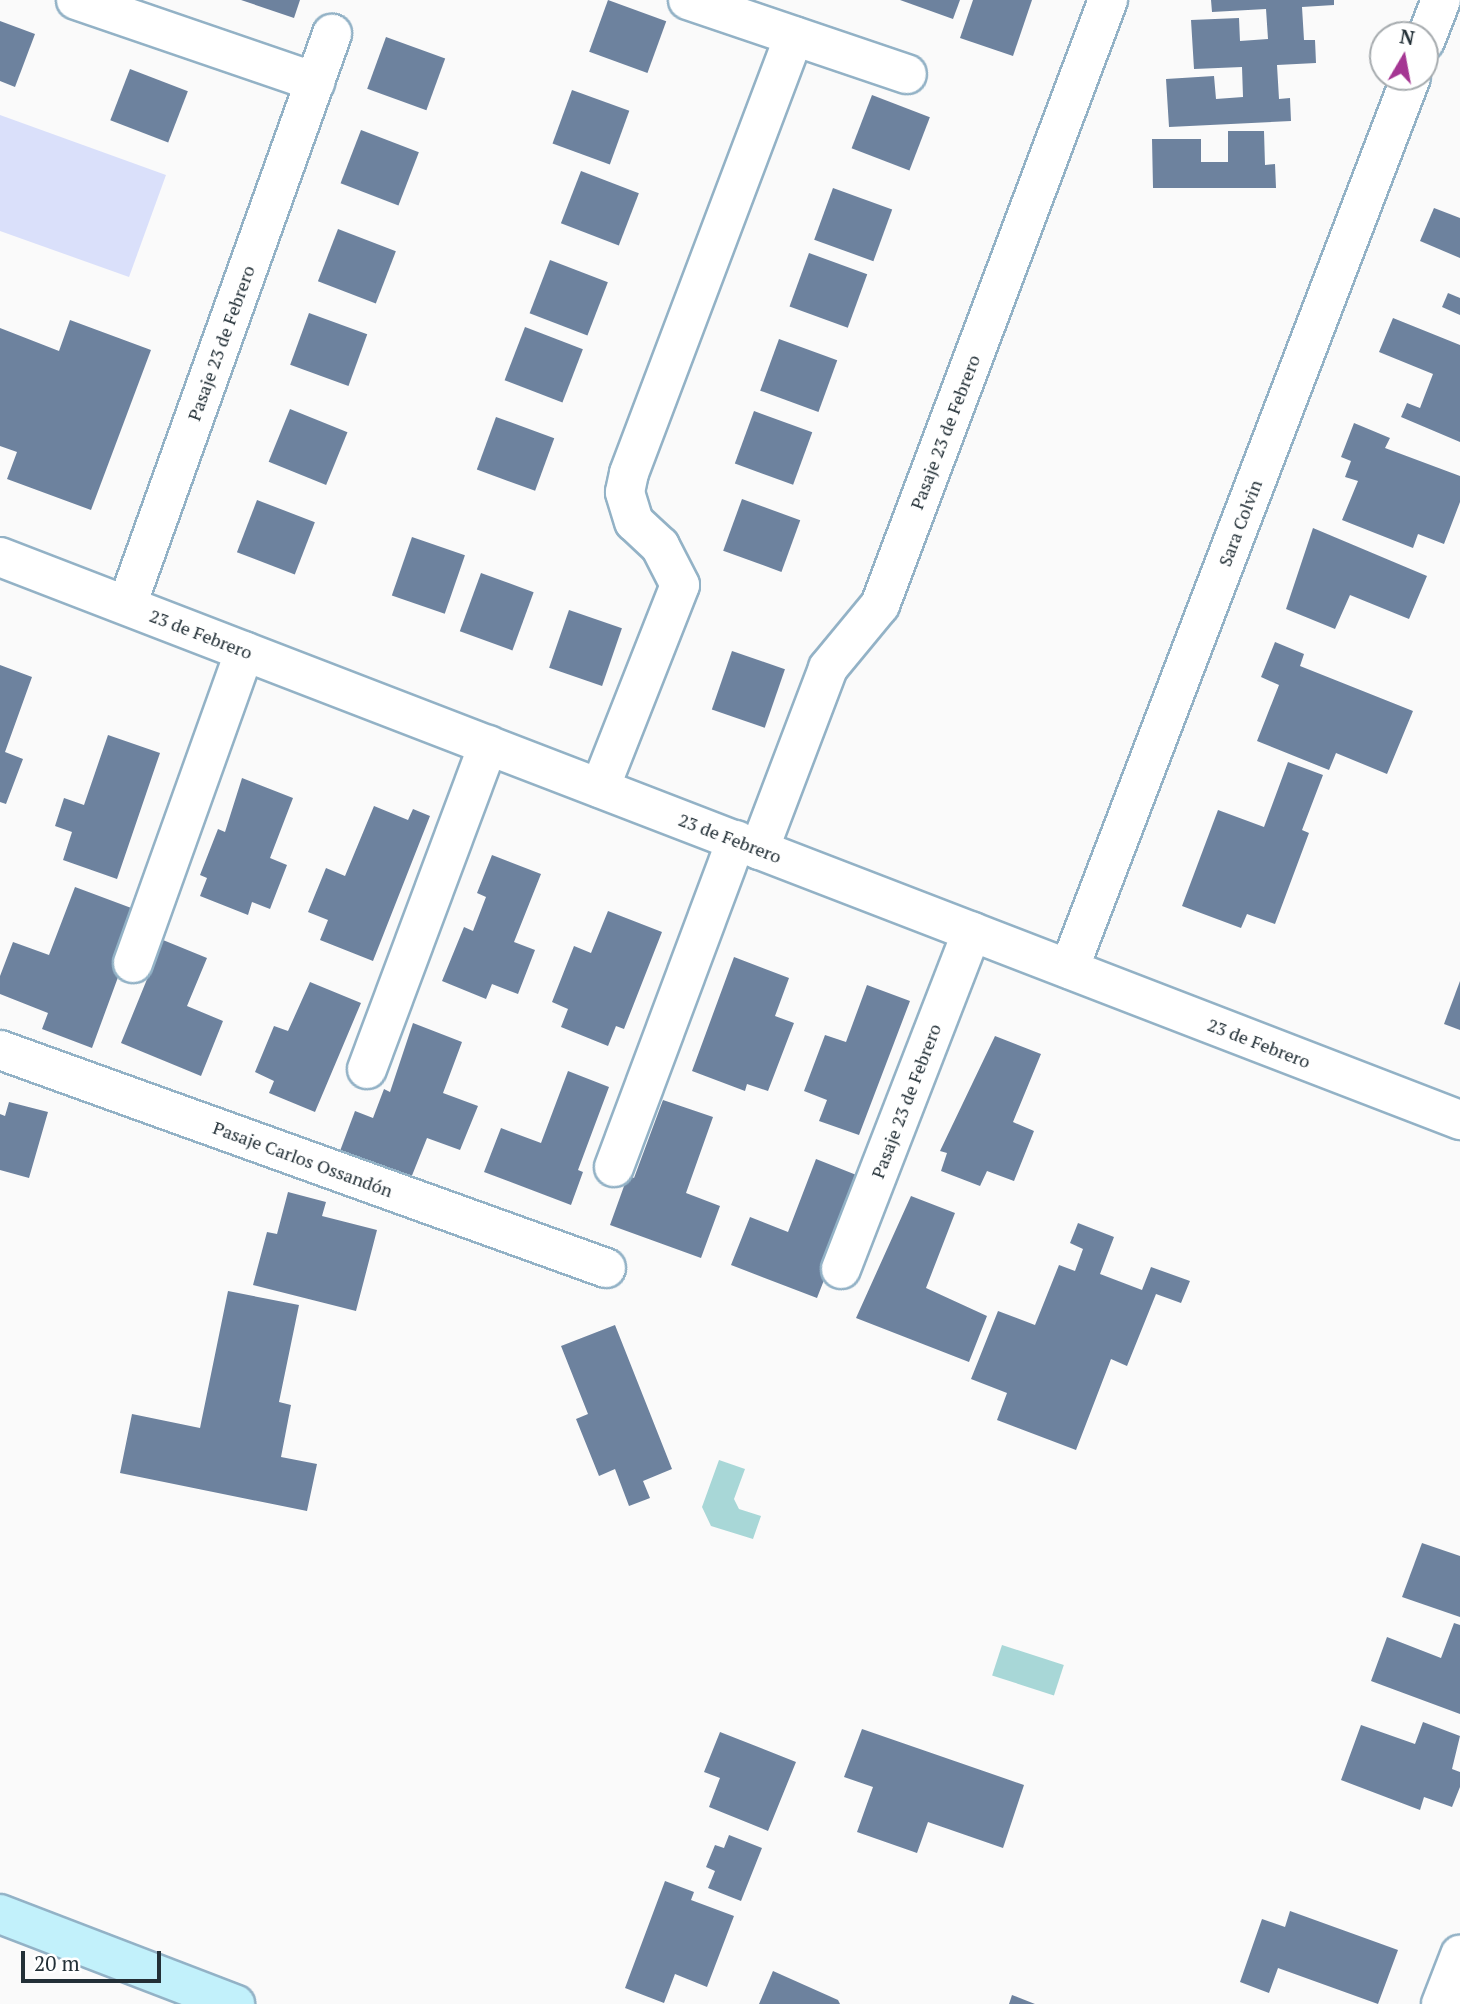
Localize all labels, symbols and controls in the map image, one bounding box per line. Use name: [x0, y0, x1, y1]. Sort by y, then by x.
north arrow: [1369, 21, 1439, 91]
text: N: [1398, 23, 1417, 50]
street label: Pasaje 23 de Febrero: [183, 262, 259, 424]
street label: Pasaje 23 de Febrero: [906, 352, 984, 512]
street label: Sara Colvin: [1214, 477, 1266, 569]
street label: 23 de Febrero: [146, 604, 256, 664]
street label: 23 de Febrero: [675, 808, 785, 868]
street label: 23 de Febrero: [1204, 1013, 1314, 1073]
street label: Pasaje 23 de Febrero: [867, 1021, 945, 1181]
street label: Pasaje Carlos Ossandón: [210, 1116, 396, 1202]
scale bar: [24, 1938, 164, 1982]
text: 20 m: [34, 1949, 80, 1977]

